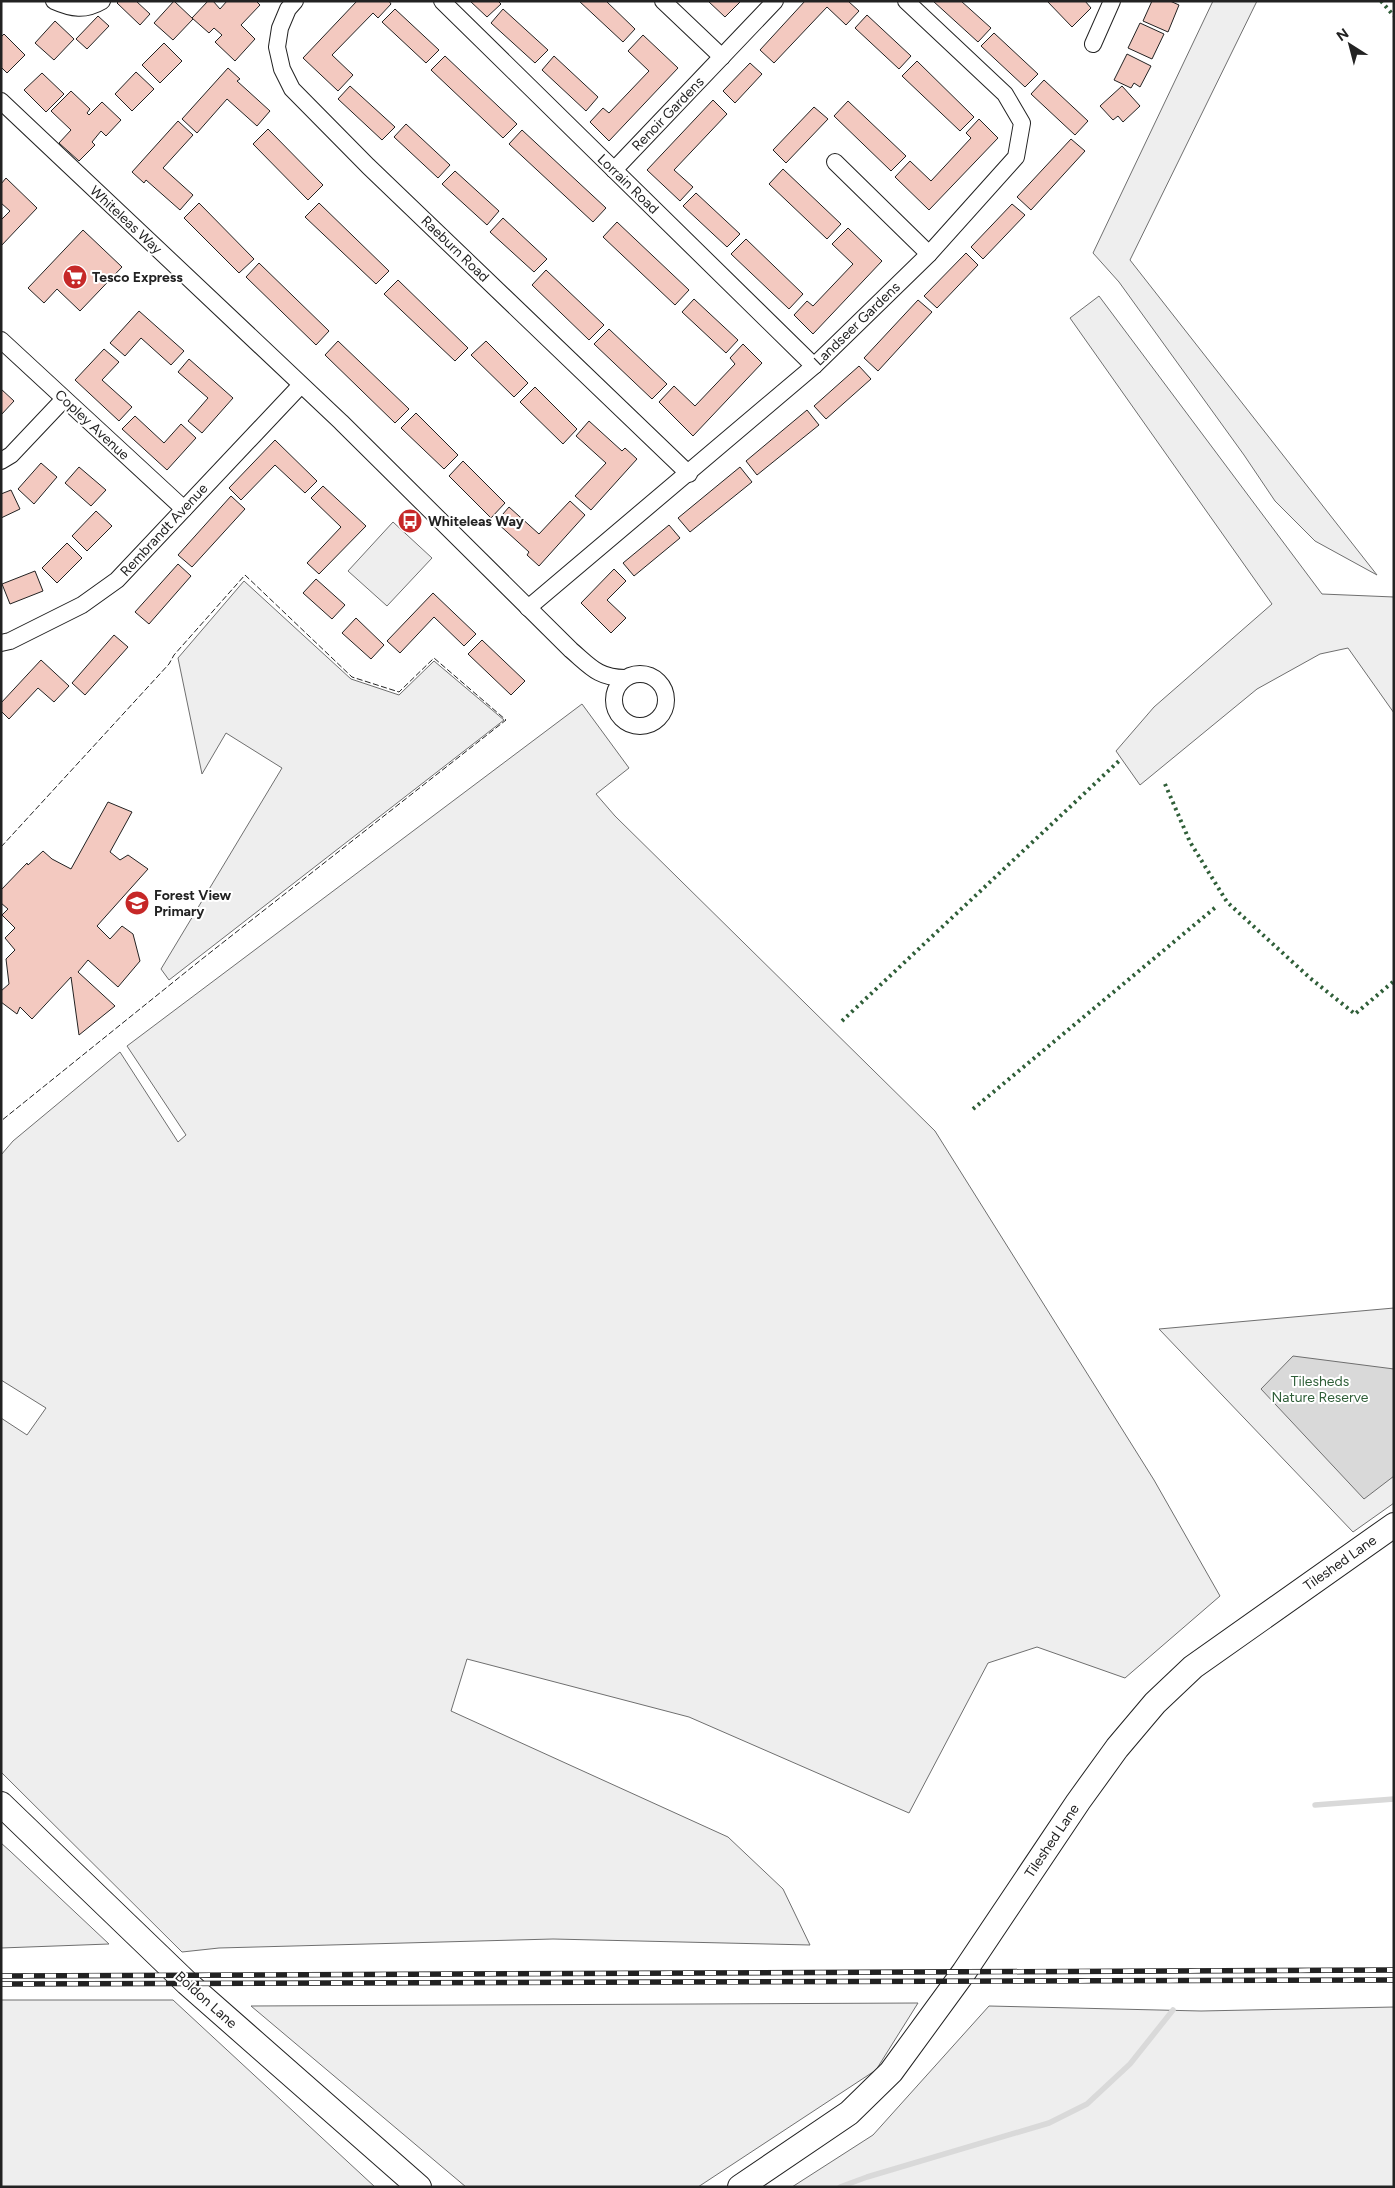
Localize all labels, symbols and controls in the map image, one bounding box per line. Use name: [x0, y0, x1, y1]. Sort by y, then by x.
north arrow: [1325, 20, 1375, 70]
text: N: [1333, 25, 1352, 45]
street label: Renoir Gardens: [628, 73, 708, 155]
street label: Lorrain Road: [594, 151, 662, 217]
street label: Whiteleas Way: [86, 182, 166, 258]
street label: Raeburn Road: [418, 212, 492, 286]
supermarket icon: Tesco Express: [62, 264, 88, 290]
place label: Tesco Express: [92, 269, 183, 286]
street label: Landseer Gardens: [810, 279, 904, 369]
street label: Copley Avenue: [51, 386, 133, 464]
street label: Rembrandt Avenue: [117, 480, 212, 580]
bus stop icon: Whiteleas Way: [397, 508, 423, 534]
place label: Whiteleas Way: [428, 513, 525, 530]
place label: Forest View Primary: [154, 887, 232, 920]
school or university icon: Forest View Primary: [124, 890, 150, 916]
park label: Tilesheds Nature Reserve: [1272, 1373, 1369, 1406]
street label: Tileshed Lane: [1300, 1531, 1380, 1594]
street label: Tileshed Lane: [1021, 1801, 1083, 1881]
street label: Boldon Lane: [172, 1968, 241, 2032]

